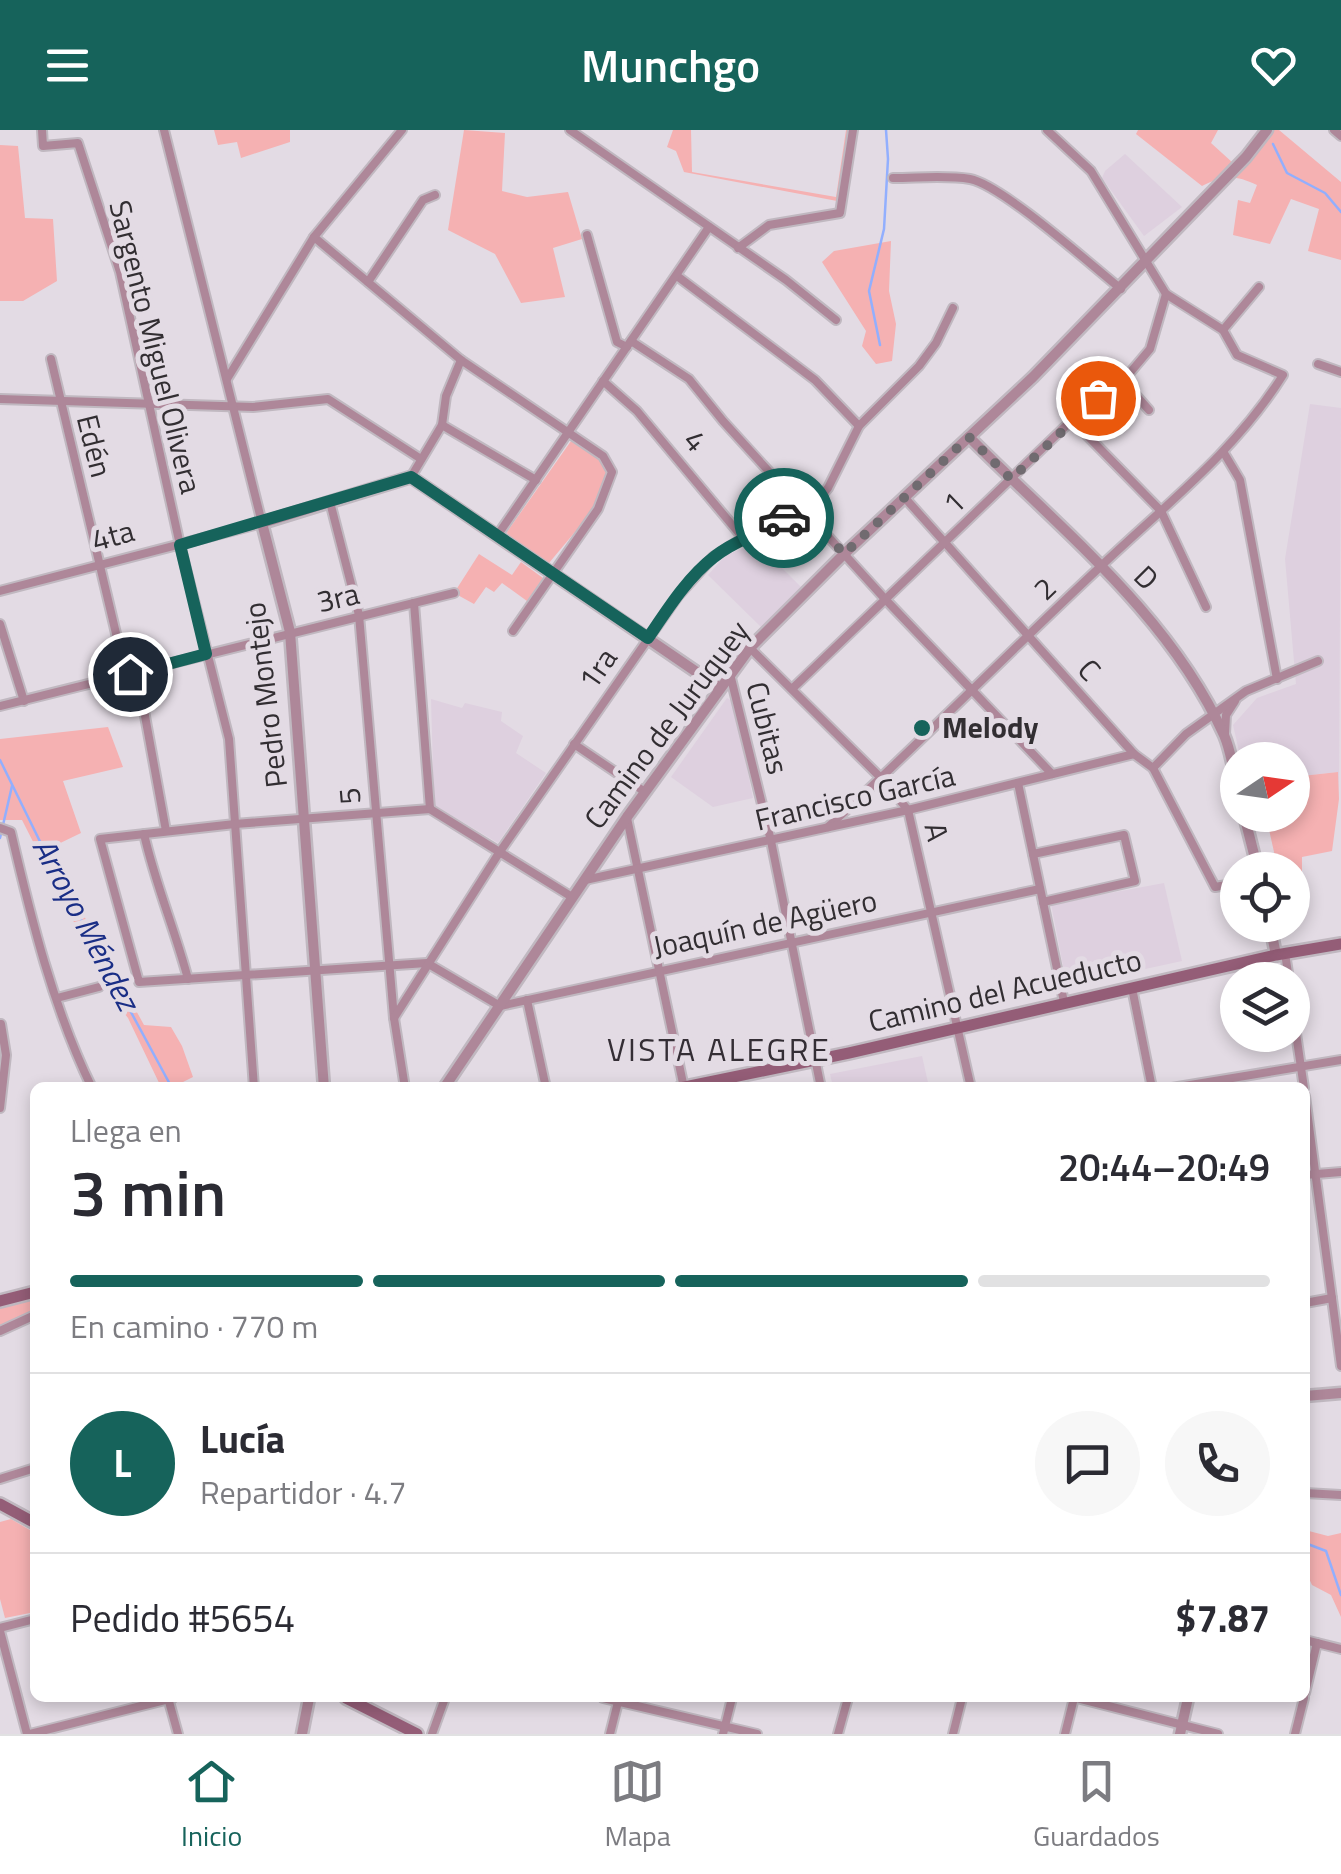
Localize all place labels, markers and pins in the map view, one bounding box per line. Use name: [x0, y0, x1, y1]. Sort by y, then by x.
pin: [1056, 356, 1141, 441]
pin: [88, 632, 173, 717]
place label: Melody: [942, 704, 1038, 750]
marker: Melody: [911, 717, 933, 739]

